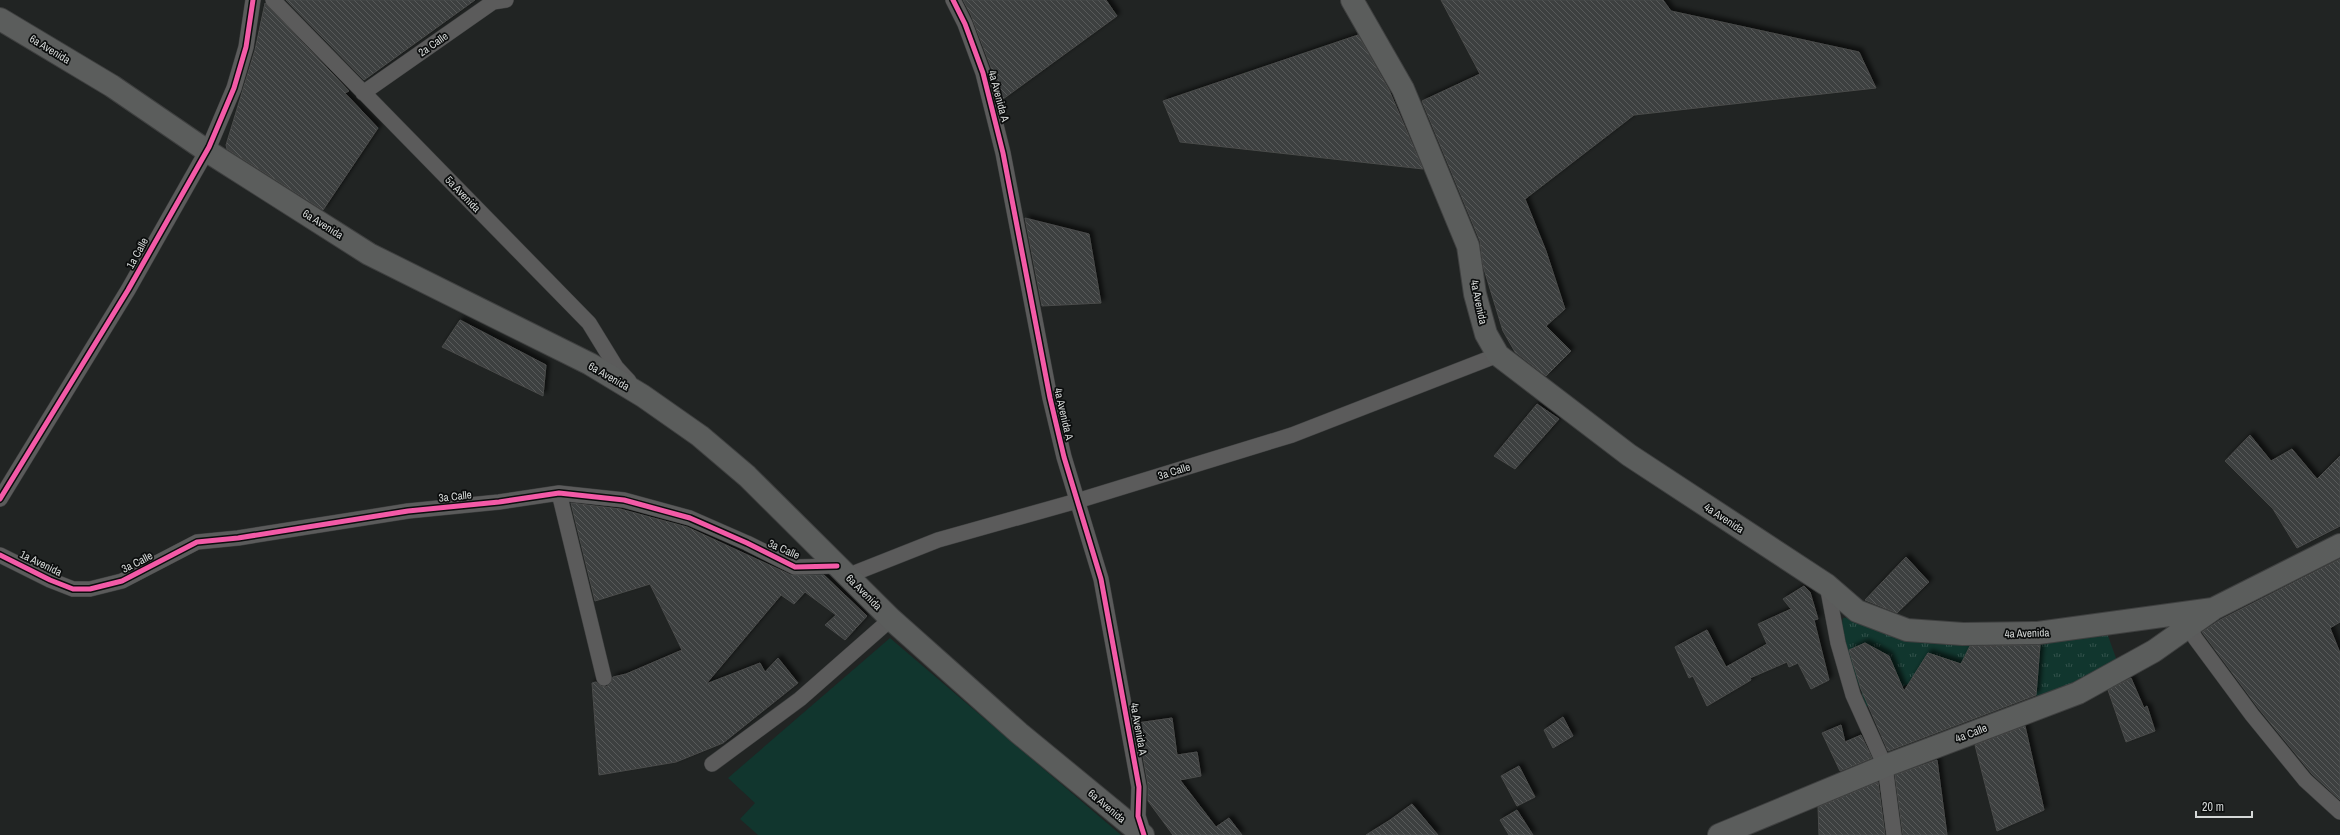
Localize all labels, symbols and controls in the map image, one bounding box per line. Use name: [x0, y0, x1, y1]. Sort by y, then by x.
street label: 2a Calle: [415, 29, 451, 59]
street label: 6a Avenida: [27, 31, 73, 67]
street label: 4a Avenida A: [985, 69, 1013, 124]
street label: 5a Avenida: [442, 173, 484, 215]
street label: 6a Avenida: [300, 206, 346, 242]
street label: 1a Calle: [123, 235, 151, 271]
street label: 4a Avenida: [1467, 279, 1491, 325]
street label: 6a Avenida: [586, 359, 632, 393]
street label: 4a Avenida A: [1051, 387, 1077, 442]
street label: 3a Calle: [1156, 459, 1192, 483]
street label: 3a Calle: [438, 487, 472, 505]
street label: 4a Avenida: [1701, 500, 1747, 536]
street label: 3a Calle: [766, 536, 802, 562]
street label: 1a Avenida: [18, 547, 64, 579]
street label: 3a Calle: [119, 548, 155, 576]
street label: 6a Avenida: [843, 571, 885, 613]
street label: 4a Avenida: [2004, 625, 2050, 641]
street label: 4a Avenida A: [1128, 702, 1151, 757]
street label: 4a Calle: [1953, 721, 1989, 745]
street label: 6a Avenida: [1085, 786, 1129, 826]
scale bar: [2196, 793, 2252, 819]
text: 20 m: [2202, 799, 2224, 815]

